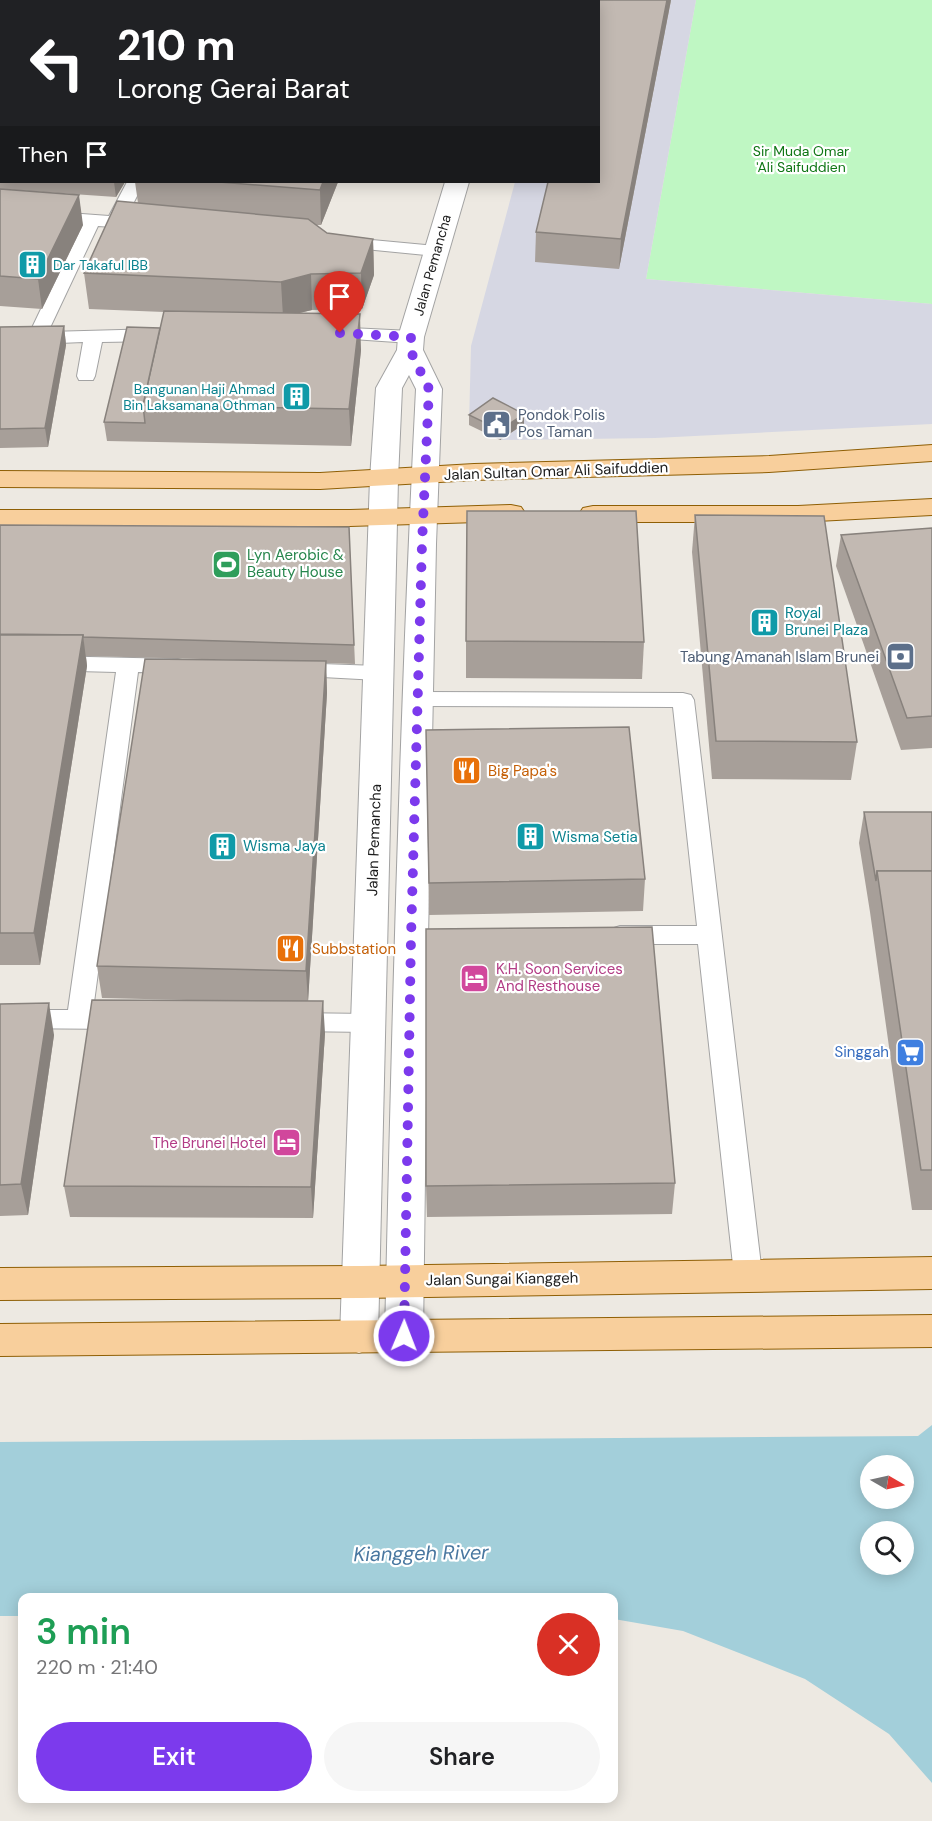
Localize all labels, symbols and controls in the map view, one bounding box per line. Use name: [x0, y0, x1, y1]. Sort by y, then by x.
text: 210 m: [117, 18, 235, 73]
icon: left: [18, 24, 96, 102]
text: Lorong Gerai Barat: [117, 71, 350, 106]
icon: arrive: [80, 138, 113, 171]
text: Then: [18, 140, 68, 169]
park label: Sir Muda Omar 'Ali Saifuddien: [753, 142, 849, 176]
street label: Jalan Pemancha: [409, 212, 455, 318]
building icon: Dar Takaful IBB: [16, 249, 48, 281]
place label: Dar Takaful IBB: [53, 256, 148, 274]
pin: [314, 271, 365, 333]
icon: arrive: [323, 280, 356, 313]
place label: Bangunan Haji Ahmad Bin Laksamana Othman: [123, 380, 275, 414]
building icon: Bangunan Haji Ahmad Bin Laksamana Othman: [280, 381, 312, 413]
place label: Pondok Polis Pos Taman: [518, 405, 605, 442]
public building icon: Pondok Polis Pos Taman: [481, 408, 513, 440]
street label: Jalan Sultan Omar Ali Saifuddien: [444, 457, 668, 485]
place label: Lyn Aerobic & Beauty House: [247, 545, 344, 582]
sports icon: Lyn Aerobic & Beauty House: [210, 548, 242, 580]
place label: Royal Brunei Plaza: [785, 603, 868, 640]
building icon: Royal Brunei Plaza: [748, 606, 780, 638]
bank icon: Tabung Amanah Islam Brunei: [884, 641, 916, 673]
place label: Tabung Amanah Islam Brunei: [680, 647, 879, 667]
restaurant icon: Big Papa's: [451, 755, 483, 787]
place label: Big Papa's: [488, 761, 557, 781]
street label: Jalan Pemancha: [362, 784, 386, 896]
building icon: Wisma Setia: [515, 821, 547, 853]
place label: Wisma Setia: [552, 827, 638, 847]
building icon: Wisma Jaya: [206, 830, 238, 862]
place label: Wisma Jaya: [243, 836, 326, 856]
restaurant icon: Subbstation: [275, 933, 307, 965]
place label: Subbstation: [312, 939, 396, 959]
place label: K.H. Soon Services And Resthouse: [496, 959, 623, 996]
hotel icon: K.H. Soon Services And Resthouse: [459, 962, 491, 994]
supermarket icon: Singgah: [894, 1036, 926, 1068]
place label: Singgah: [835, 1042, 889, 1062]
hotel icon: The Brunei Hotel: [271, 1127, 303, 1159]
place label: The Brunei Hotel: [152, 1133, 266, 1153]
street label: Jalan Sungai Kianggeh: [426, 1268, 578, 1290]
position arrow: [372, 1304, 436, 1368]
north arrow: [860, 1455, 914, 1509]
map controls: [860, 1455, 914, 1575]
button: search: [860, 1521, 914, 1575]
water label: Kianggeh River: [353, 1539, 489, 1567]
text: 3 min: [36, 1608, 131, 1655]
button: close: [537, 1613, 600, 1676]
text: 220 m · 21:40: [36, 1654, 158, 1680]
button: Exit: [36, 1722, 312, 1791]
button: Share: [324, 1722, 600, 1791]

